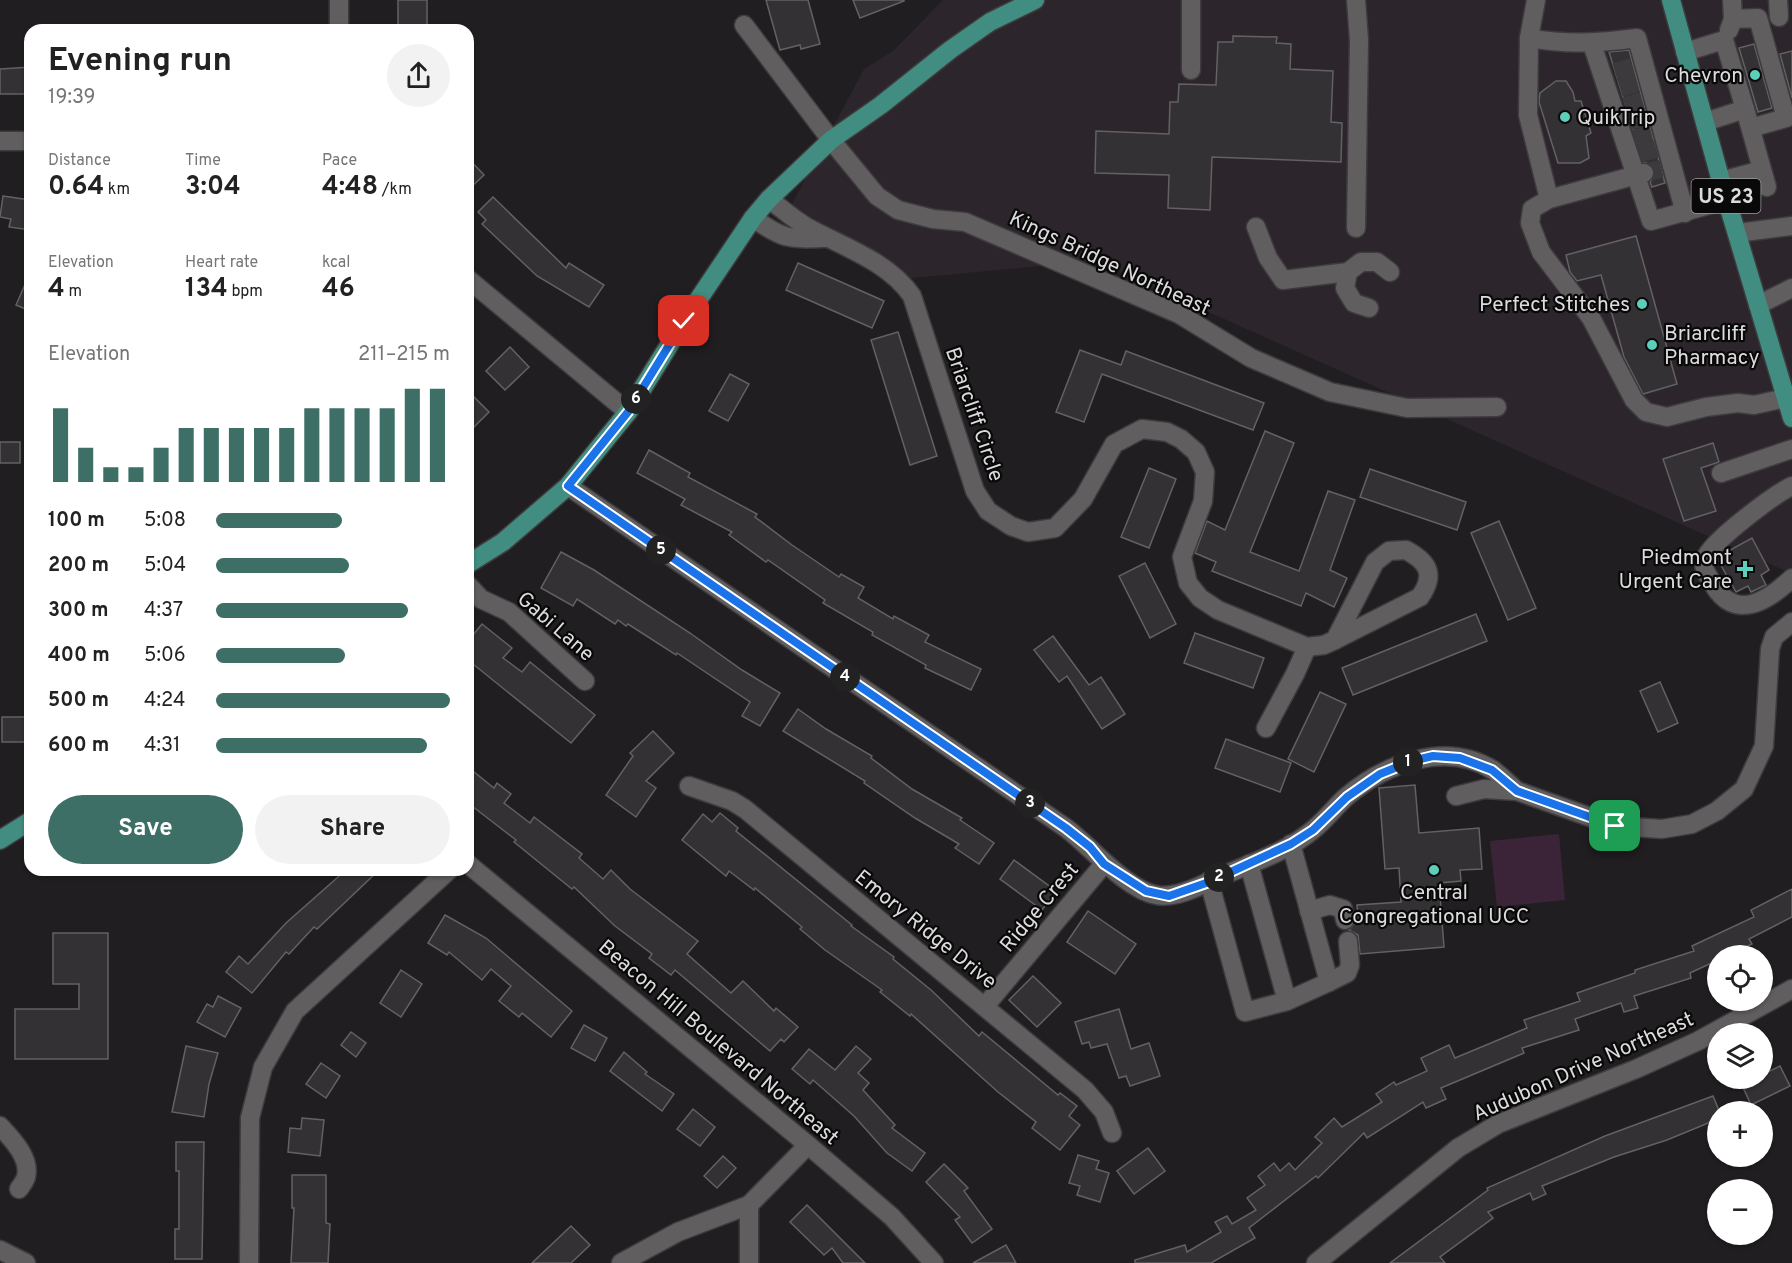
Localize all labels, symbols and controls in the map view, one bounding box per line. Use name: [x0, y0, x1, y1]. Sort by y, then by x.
text: Evening run: [48, 41, 232, 83]
button: share: [387, 44, 450, 107]
place label: Chevron: [1664, 63, 1743, 90]
marker: Chevron: [1748, 68, 1762, 82]
text: 19:39: [48, 85, 95, 111]
place label: QuikTrip: [1577, 105, 1655, 132]
marker: QuikTrip: [1558, 110, 1572, 124]
text: Distance: [48, 151, 111, 171]
text: Time: [185, 151, 221, 171]
text: Pace: [322, 151, 357, 171]
text: 0.64: [48, 171, 104, 204]
text: 3:04: [185, 171, 241, 204]
text: 4:48: [322, 171, 378, 204]
road number: US 23: [1692, 179, 1760, 213]
text: km: [104, 180, 130, 200]
text: /km: [378, 180, 412, 200]
street label: Kings Bridge Northeast: [1004, 206, 1214, 323]
text: Elevation: [48, 253, 114, 273]
text: Heart rate: [185, 253, 258, 273]
text: kcal: [322, 253, 350, 273]
text: 4: [48, 273, 65, 306]
text: 134: [185, 273, 228, 306]
text: 46: [322, 273, 355, 306]
text: m: [65, 282, 82, 302]
text: bpm: [228, 282, 263, 302]
place label: Perfect Stitches: [1479, 292, 1630, 319]
pin: [658, 295, 709, 346]
marker: Perfect Stitches: [1635, 297, 1649, 311]
icon: check: [667, 304, 700, 337]
place label: Briarcliff Pharmacy: [1664, 321, 1760, 372]
marker: Briarcliff Pharmacy: [1645, 338, 1659, 352]
text: Elevation: [48, 342, 130, 368]
text: 211–215 m: [358, 342, 450, 368]
street label: Briarcliff Circle: [938, 344, 1009, 485]
pin: 6: [621, 384, 651, 414]
text: 6: [631, 389, 641, 409]
text: 100 m: [48, 508, 105, 534]
text: 5:08: [144, 508, 186, 534]
pin: 5: [646, 535, 676, 565]
text: 5: [656, 540, 666, 560]
place label: Piedmont Urgent Care: [1618, 545, 1732, 596]
text: 200 m: [48, 553, 109, 579]
text: 5:04: [144, 553, 186, 579]
marker: Piedmont Urgent Care: [1736, 560, 1754, 578]
street label: Gabi Lane: [511, 586, 599, 668]
text: 300 m: [48, 598, 109, 624]
text: 4:37: [144, 598, 183, 624]
text: 400 m: [48, 643, 110, 669]
text: 5:06: [144, 643, 186, 669]
pin: 4: [830, 662, 860, 692]
text: 4: [840, 667, 850, 687]
text: 500 m: [48, 688, 109, 714]
text: 4:24: [144, 688, 185, 714]
text: 600 m: [48, 733, 109, 759]
text: 4:31: [144, 733, 180, 759]
pin: 1: [1393, 747, 1423, 777]
text: 1: [1405, 752, 1411, 772]
pin: 3: [1015, 788, 1045, 818]
text: 3: [1025, 793, 1035, 813]
button: Save: [48, 795, 243, 864]
button: Share: [255, 795, 450, 864]
pin: [1589, 800, 1640, 851]
icon: arrive: [1598, 809, 1631, 842]
street label: Ridge Crest: [995, 858, 1086, 958]
pin: 2: [1204, 862, 1234, 892]
marker: Central Congregational UCC: [1427, 863, 1441, 877]
street label: Emory Ridge Drive: [848, 864, 1002, 996]
text: 2: [1214, 867, 1224, 887]
place label: Central Congregational UCC: [1339, 880, 1529, 931]
street label: Beacon Hill Boulevard Northeast: [592, 934, 844, 1152]
map controls: [1707, 945, 1773, 1245]
button: locate: [1707, 945, 1773, 1011]
street label: Audubon Drive Northeast: [1469, 1006, 1698, 1128]
button: layers: [1707, 1023, 1773, 1089]
button: +: [1707, 1101, 1773, 1167]
button: −: [1707, 1179, 1773, 1245]

